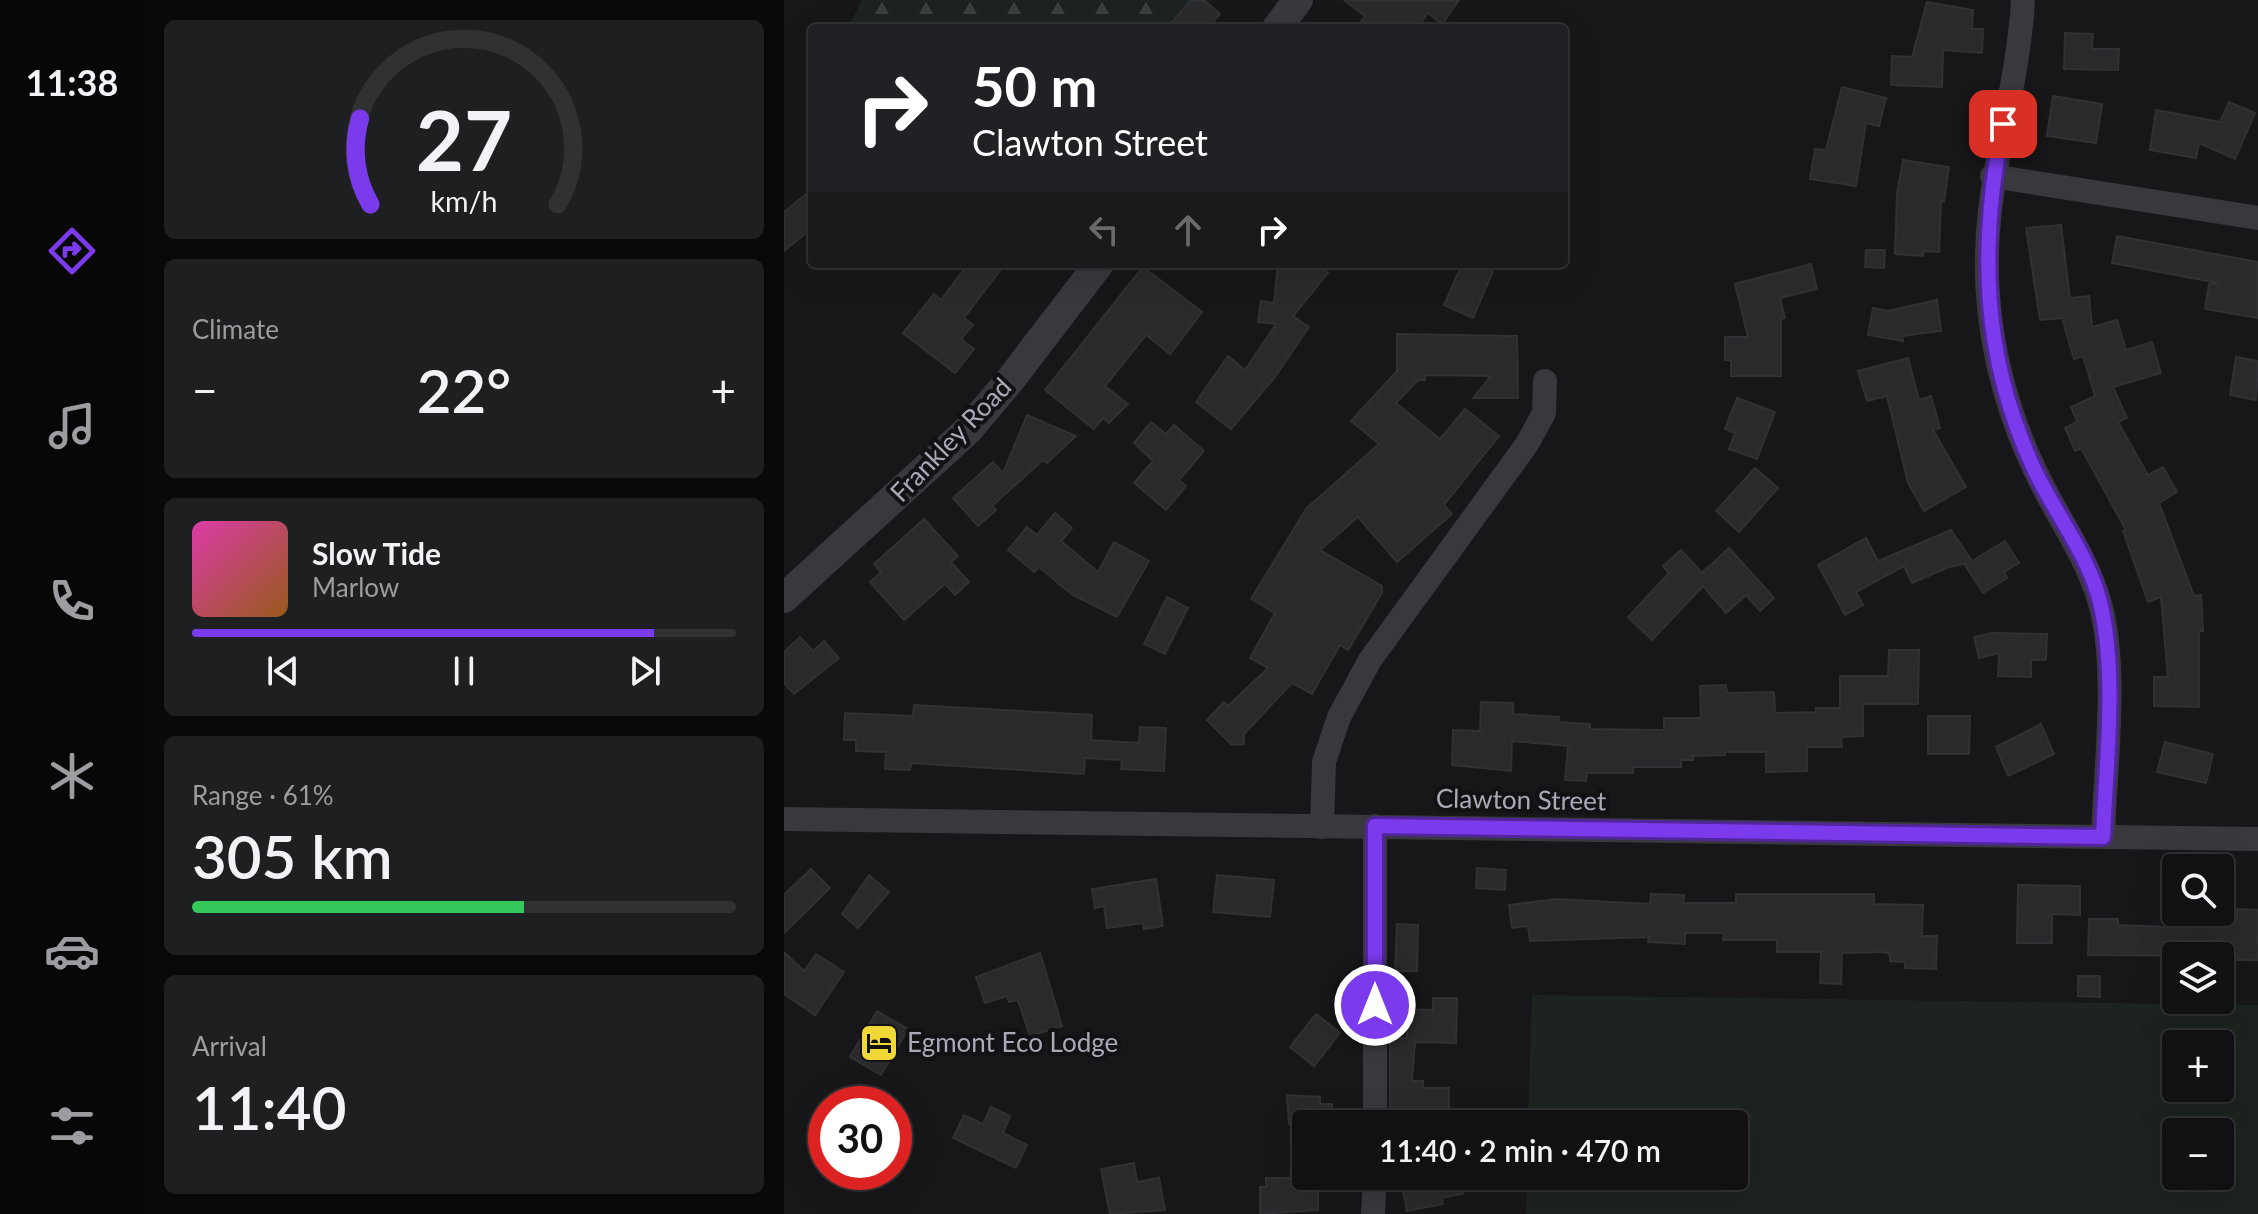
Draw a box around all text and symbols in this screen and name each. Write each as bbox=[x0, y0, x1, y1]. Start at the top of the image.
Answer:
text: 50 m bbox=[972, 52, 1097, 119]
icon: right bbox=[840, 56, 944, 160]
text: 11:38 bbox=[26, 60, 118, 104]
text: 27 bbox=[416, 89, 512, 189]
pin bbox=[1969, 90, 2037, 158]
icon: arrive bbox=[1981, 102, 2025, 146]
text: Clawton Street bbox=[972, 120, 1208, 164]
text: km/h bbox=[431, 185, 497, 219]
icon: left bbox=[1082, 208, 1126, 252]
icon: ahead bbox=[1166, 208, 1210, 252]
icon: right bbox=[1250, 208, 1294, 252]
icon: directions bbox=[44, 223, 100, 279]
text: Climate bbox=[192, 313, 279, 345]
text: 22° bbox=[417, 354, 511, 426]
text: − bbox=[192, 364, 218, 416]
text: + bbox=[710, 364, 736, 416]
street label: Frankley Road bbox=[883, 371, 1017, 508]
icon: music bbox=[44, 398, 100, 454]
text: Slow Tide bbox=[312, 535, 441, 571]
text: Marlow bbox=[312, 571, 399, 603]
icon: phone bbox=[44, 573, 100, 629]
icon: previous bbox=[261, 649, 305, 693]
icon: pause bbox=[442, 649, 486, 693]
icon: next bbox=[623, 649, 667, 693]
icon: climate bbox=[44, 748, 100, 804]
text: Range · 61% bbox=[192, 779, 334, 811]
street label: Clawton Street bbox=[1436, 782, 1607, 816]
text: 305 km bbox=[192, 820, 393, 892]
map controls bbox=[2162, 854, 2234, 1190]
button: search bbox=[2162, 854, 2234, 926]
icon: car bbox=[44, 923, 100, 979]
button: layers bbox=[2162, 942, 2234, 1014]
position arrow bbox=[1333, 963, 1417, 1047]
hotel icon: Egmont Eco Lodge bbox=[858, 1022, 900, 1064]
place label: Egmont Eco Lodge bbox=[907, 1026, 1118, 1058]
text: Arrival bbox=[192, 1030, 267, 1062]
button: + bbox=[2162, 1030, 2234, 1102]
text: 11:40 bbox=[192, 1071, 346, 1143]
speed limit sign: 30 bbox=[808, 1086, 912, 1190]
icon: filters bbox=[44, 1098, 100, 1154]
button: − bbox=[2162, 1118, 2234, 1190]
text: 11:40 · 2 min · 470 m bbox=[1379, 1132, 1661, 1168]

